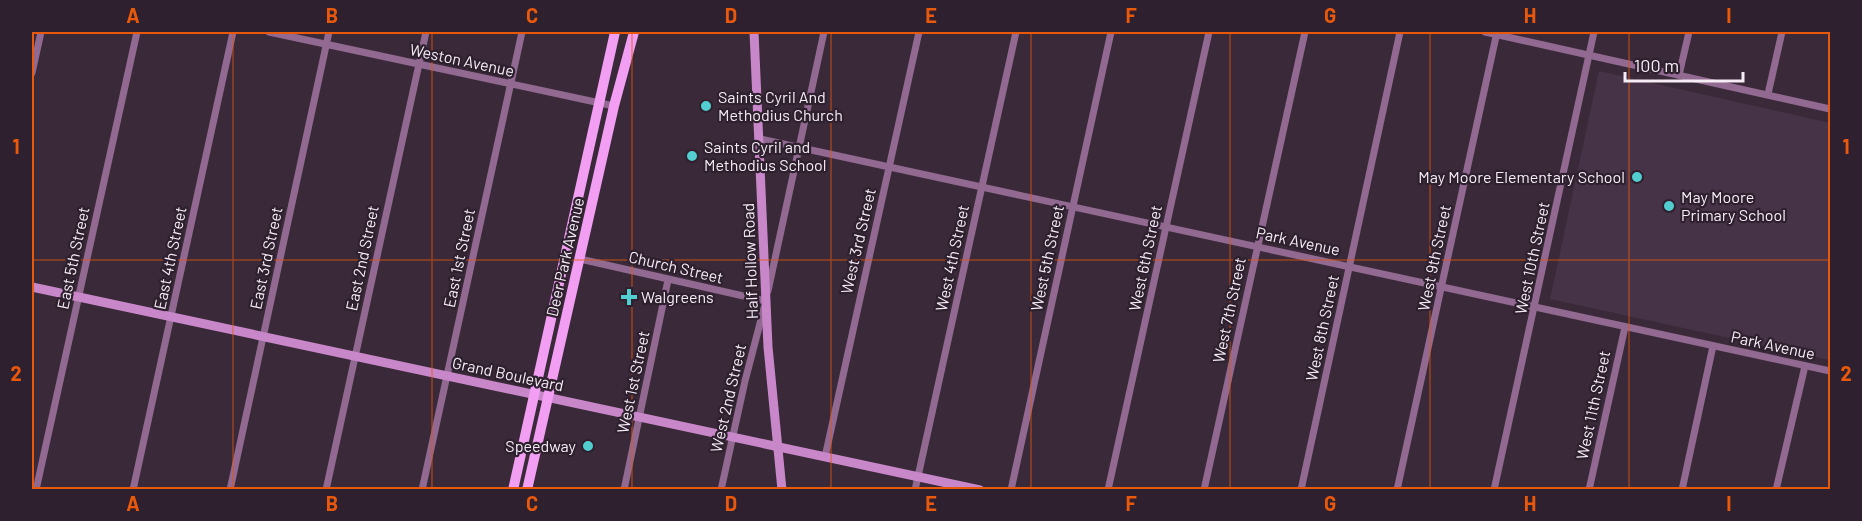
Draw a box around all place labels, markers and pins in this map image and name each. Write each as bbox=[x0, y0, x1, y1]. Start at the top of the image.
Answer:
place label: Saints Cyril And Methodius Church bbox=[718, 87, 843, 124]
marker: Saints Cyril And Methodius Church bbox=[699, 99, 713, 113]
place label: Saints Cyril and Methodius School bbox=[704, 137, 827, 174]
marker: Saints Cyril and Methodius School bbox=[685, 149, 699, 163]
place label: May Moore Elementary School bbox=[1418, 167, 1625, 186]
marker: May Moore Elementary School bbox=[1630, 170, 1644, 184]
place label: May Moore Primary School bbox=[1681, 187, 1786, 224]
marker: May Moore Primary School bbox=[1662, 199, 1676, 213]
place label: Walgreens bbox=[641, 287, 714, 306]
marker: Walgreens bbox=[622, 290, 636, 304]
place label: Speedway bbox=[505, 436, 577, 455]
marker: Speedway bbox=[581, 439, 595, 453]

